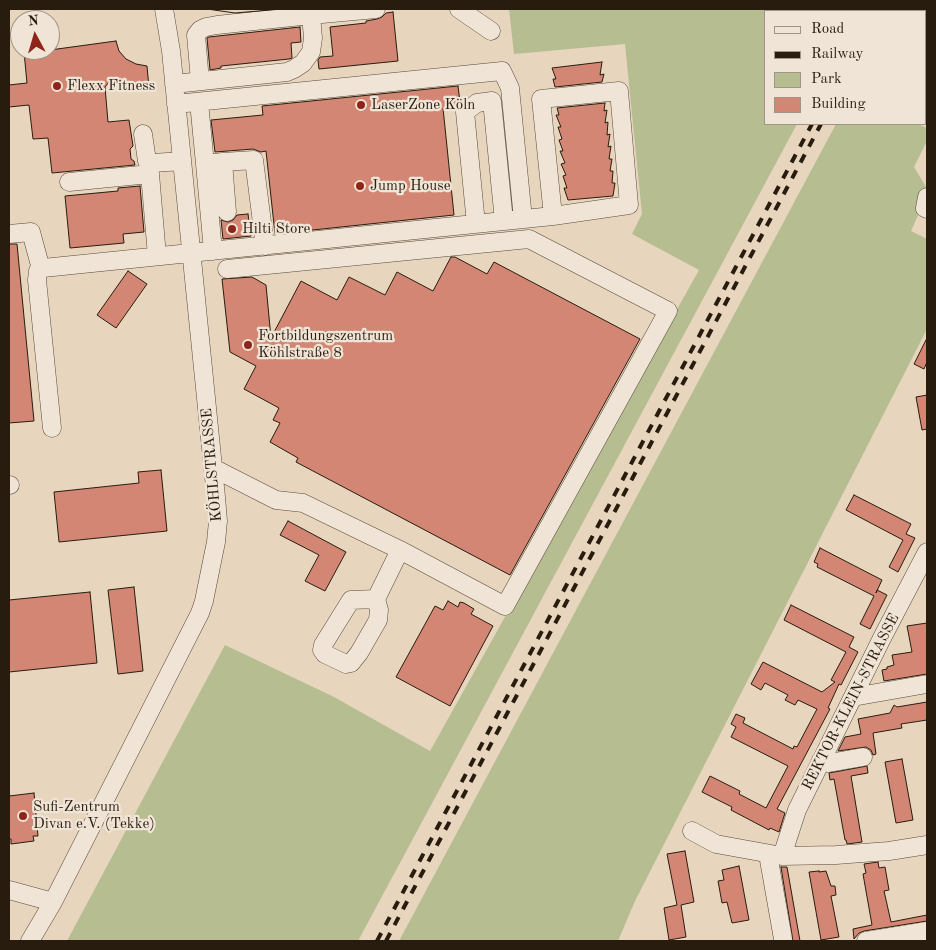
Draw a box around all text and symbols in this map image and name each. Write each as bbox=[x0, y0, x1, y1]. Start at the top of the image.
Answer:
north arrow bbox=[10, 10, 60, 60]
legend bbox=[764, 10, 926, 125]
text: N bbox=[27, 14, 40, 29]
text: Road bbox=[811, 22, 844, 37]
text: Railway bbox=[811, 47, 864, 62]
text: Park bbox=[811, 72, 842, 87]
place label: Flexx Fitness bbox=[67, 77, 155, 95]
marker: Flexx Fitness bbox=[51, 80, 63, 92]
place label: LaserZone Köln bbox=[371, 96, 475, 114]
text: Building bbox=[811, 97, 866, 112]
marker: LaserZone Köln bbox=[355, 99, 367, 111]
place label: Jump House bbox=[370, 177, 451, 195]
marker: Jump House bbox=[354, 180, 366, 192]
place label: Hilti Store bbox=[242, 220, 310, 238]
marker: Hilti Store bbox=[226, 223, 238, 235]
place label: Fortbildungszentrum Köhlstraße 8 bbox=[258, 327, 393, 362]
marker: Fortbildungszentrum Köhlstraße 8 bbox=[242, 339, 254, 351]
street label: KÖHLSTRASSE bbox=[198, 407, 226, 523]
street label: REKTOR-KLEIN-STRASSE bbox=[799, 611, 903, 793]
place label: Sufi-Zentrum Divan e.V. (Tekke) bbox=[33, 798, 155, 833]
marker: Sufi-Zentrum Divan e.V. (Tekke) bbox=[17, 810, 29, 822]

